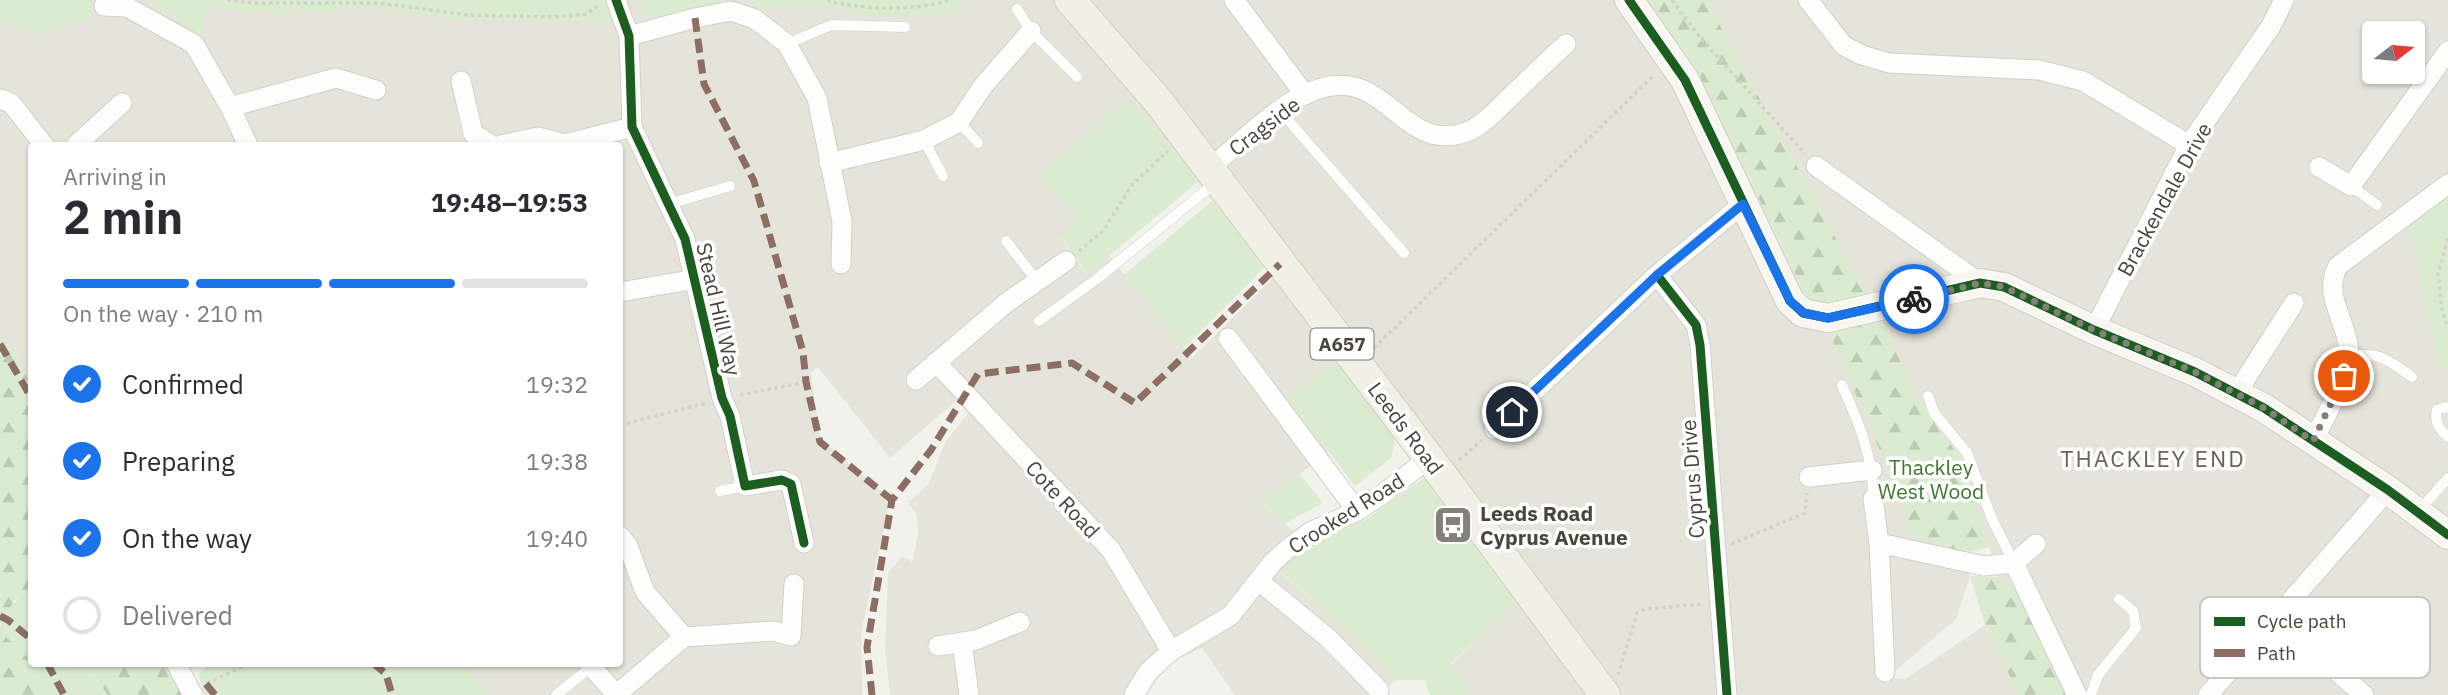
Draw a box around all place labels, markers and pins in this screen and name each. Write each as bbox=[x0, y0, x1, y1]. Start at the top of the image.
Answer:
pin bbox=[2314, 346, 2374, 406]
pin bbox=[1482, 382, 1542, 442]
place label: Leeds Road Cyprus Avenue bbox=[1480, 499, 1628, 551]
bus stop icon: Leeds Road Cyprus Avenue bbox=[1432, 504, 1474, 546]

